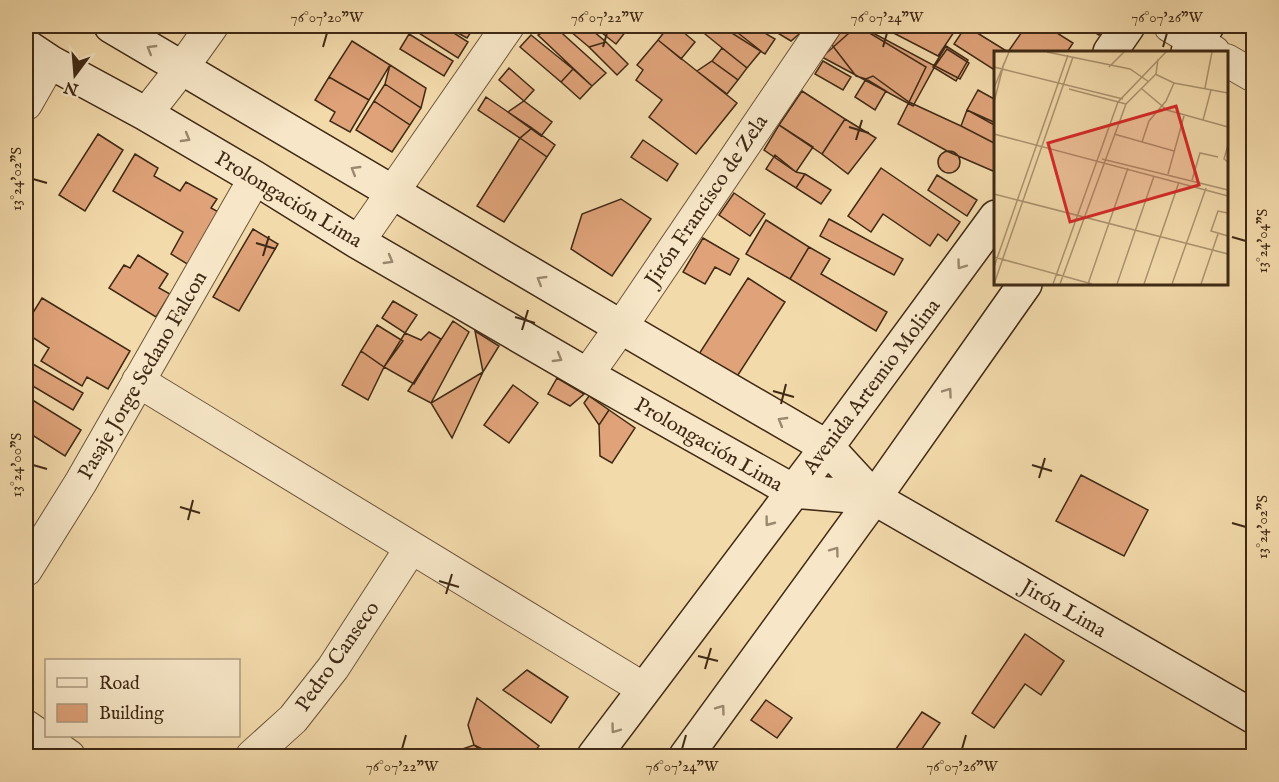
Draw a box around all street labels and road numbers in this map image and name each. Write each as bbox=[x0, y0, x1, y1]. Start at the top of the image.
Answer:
street label: Jirón Francisco de Zela bbox=[639, 109, 775, 294]
street label: Prolongación Lima bbox=[210, 146, 368, 255]
street label: Pasaje Jorge Sedano Falcon bbox=[73, 267, 214, 485]
street label: Avenida Artemio Molina bbox=[797, 293, 948, 481]
street label: Prolongación Lima bbox=[629, 392, 788, 499]
street label: Jirón Lima bbox=[1014, 573, 1112, 645]
street label: Pedro Canseco bbox=[290, 596, 386, 717]

